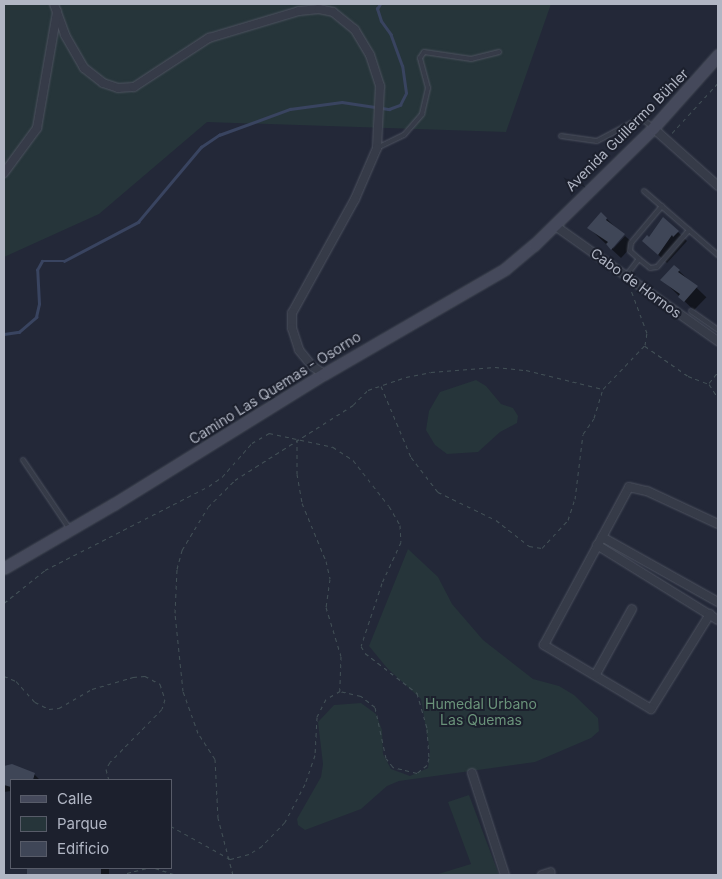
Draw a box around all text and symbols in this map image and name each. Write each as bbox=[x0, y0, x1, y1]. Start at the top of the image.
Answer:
street label: Avenida Guillermo Bühler bbox=[562, 65, 692, 195]
street label: Cabo de Hornos bbox=[587, 244, 685, 322]
street label: Camino Las Quemas - Osorno bbox=[186, 328, 364, 448]
park label: Humedal Urbano Las Quemas bbox=[425, 696, 537, 729]
legend bbox=[10, 779, 172, 869]
text: Calle bbox=[57, 789, 92, 808]
text: Parque bbox=[57, 814, 107, 833]
text: Edificio bbox=[57, 839, 109, 858]

